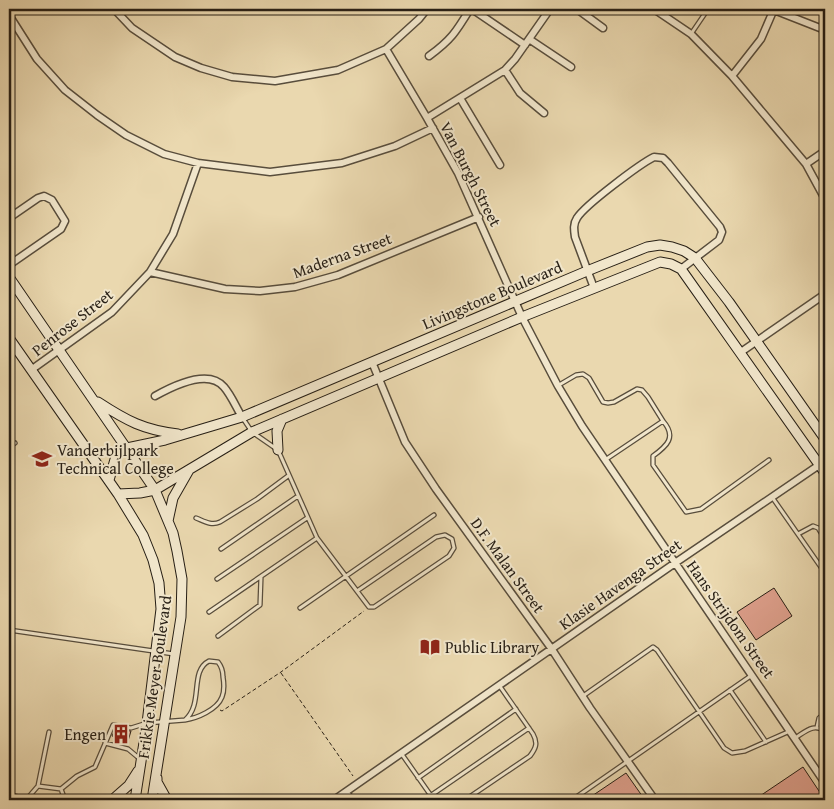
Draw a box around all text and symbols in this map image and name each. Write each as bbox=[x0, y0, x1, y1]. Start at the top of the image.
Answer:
street label: Van Burgh Street bbox=[434, 117, 508, 231]
street label: Maderna Street bbox=[289, 226, 395, 284]
street label: Livingstone Boulevard bbox=[418, 254, 566, 335]
street label: Penrose Street bbox=[26, 282, 118, 361]
place label: Vanderbijlpark Technical College bbox=[57, 438, 174, 480]
school or university icon: Vanderbijlpark Technical College bbox=[31, 448, 53, 470]
street label: D.F. Malan Street bbox=[465, 512, 551, 618]
street label: Klasie Havenga Street bbox=[554, 532, 687, 635]
street label: Hans Strijdom Street bbox=[681, 555, 781, 683]
street label: Frikkie Meyer Boulevard bbox=[131, 593, 177, 760]
place label: Public Library bbox=[445, 635, 539, 659]
library icon: Public Library bbox=[419, 636, 441, 658]
place label: Engen bbox=[64, 722, 106, 746]
building icon: Engen bbox=[110, 723, 132, 745]

